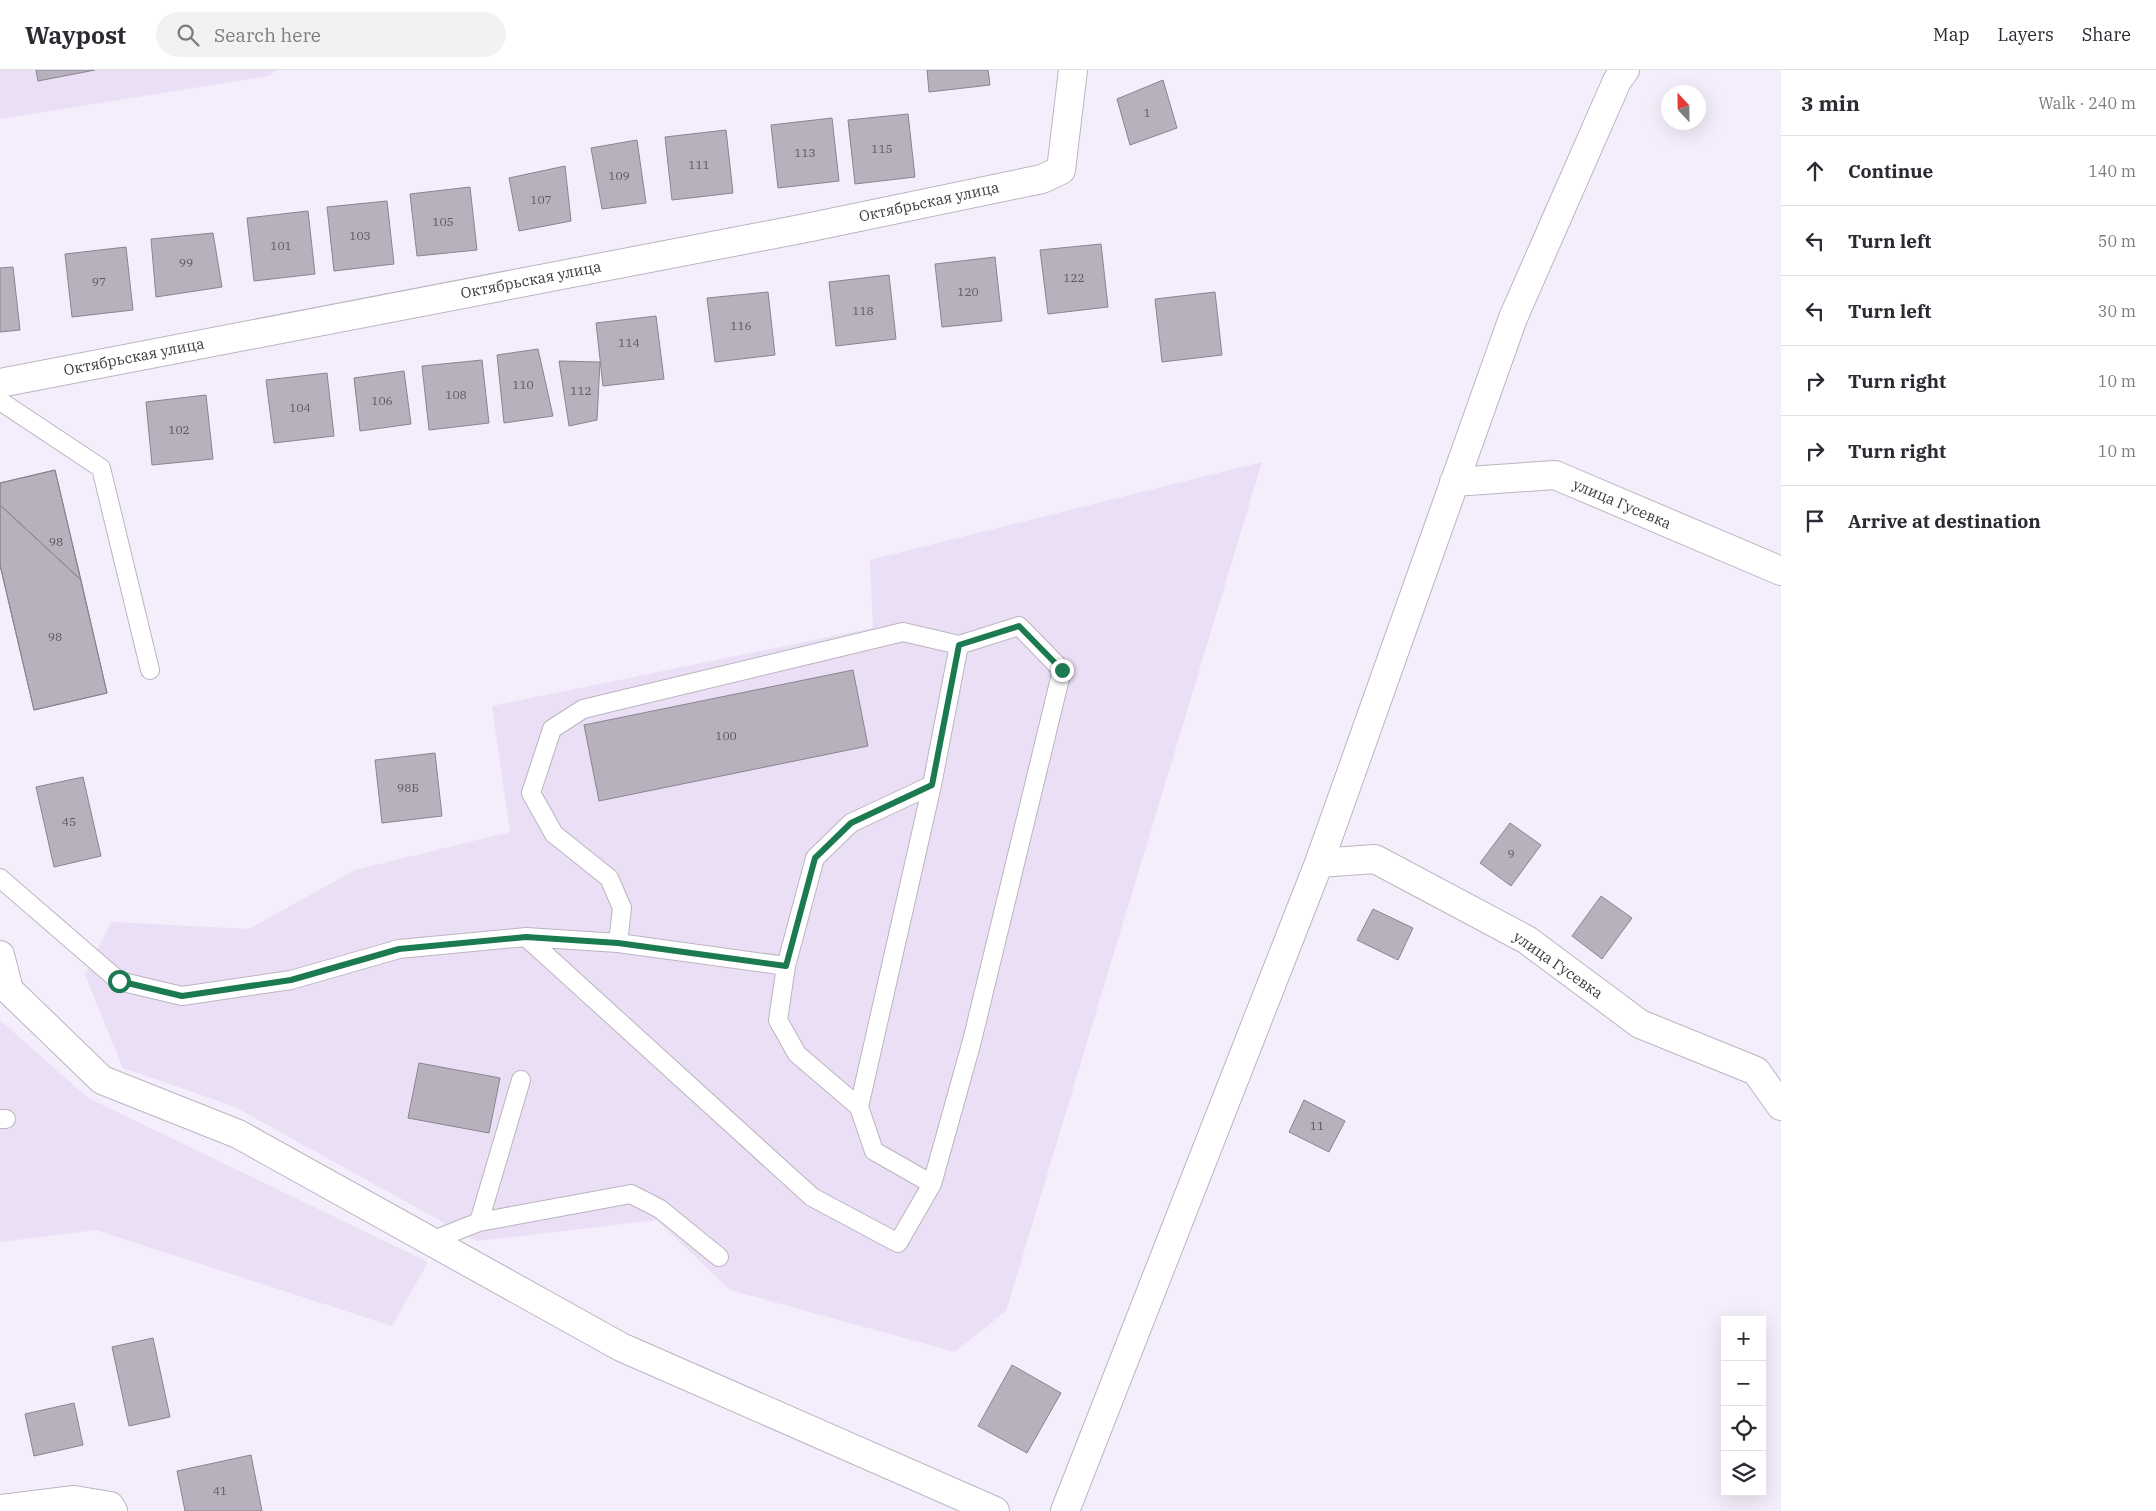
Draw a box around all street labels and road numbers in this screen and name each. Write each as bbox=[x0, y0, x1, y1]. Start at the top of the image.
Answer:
street label: Октябрьская улица bbox=[857, 177, 1001, 226]
street label: Октябрьская улица bbox=[459, 257, 603, 302]
street label: Октябрьская улица bbox=[62, 334, 206, 379]
street label: улица Гусевка bbox=[1570, 474, 1674, 533]
street label: улица Гусевка bbox=[1510, 927, 1607, 1003]

